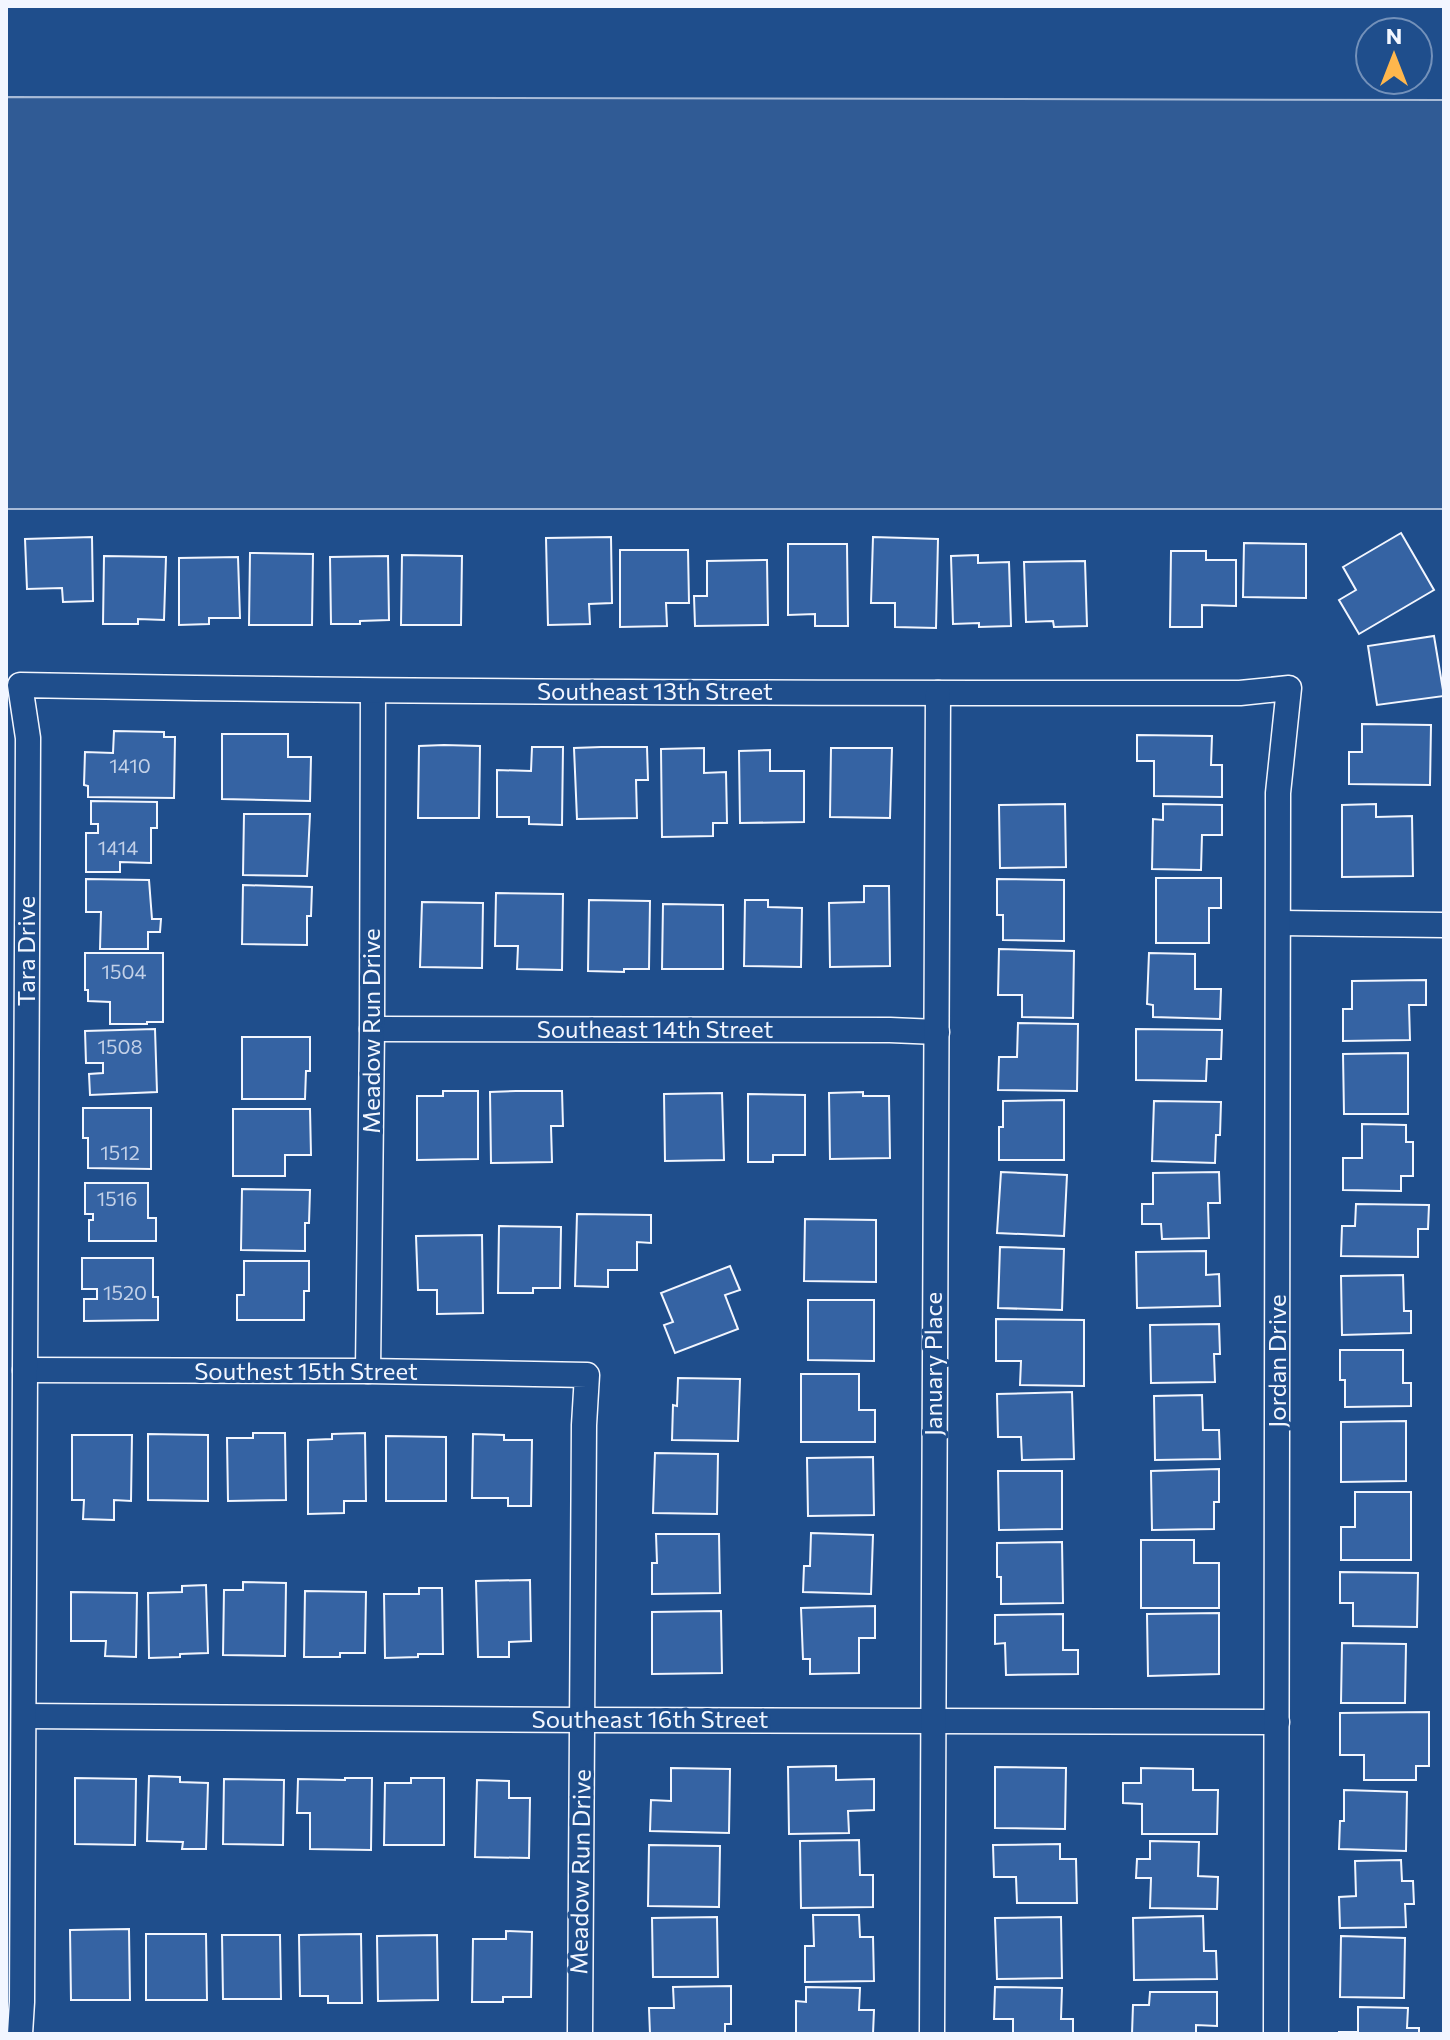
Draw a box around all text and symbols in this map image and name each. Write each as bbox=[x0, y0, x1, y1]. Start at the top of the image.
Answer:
north arrow bbox=[1354, 16, 1434, 96]
text: N bbox=[1386, 22, 1402, 49]
street label: Southeast 13th Street bbox=[537, 676, 773, 705]
house number: 1410 bbox=[109, 753, 151, 777]
house number: 1414 bbox=[98, 835, 138, 859]
street label: Tara Drive bbox=[11, 896, 40, 1006]
street label: Meadow Run Drive bbox=[356, 928, 385, 1134]
house number: 1504 bbox=[101, 959, 147, 983]
street label: Southeast 14th Street bbox=[537, 1014, 773, 1043]
house number: 1508 bbox=[97, 1034, 143, 1058]
house number: 1512 bbox=[100, 1140, 140, 1164]
house number: 1516 bbox=[97, 1186, 137, 1210]
house number: 1520 bbox=[103, 1280, 147, 1304]
street label: January Place bbox=[918, 1292, 947, 1436]
street label: Jordan Drive bbox=[1262, 1294, 1291, 1428]
street label: Southest 15th Street bbox=[194, 1356, 418, 1385]
street label: Southeast 16th Street bbox=[532, 1704, 769, 1733]
street label: Meadow Run Drive bbox=[563, 1769, 596, 1975]

